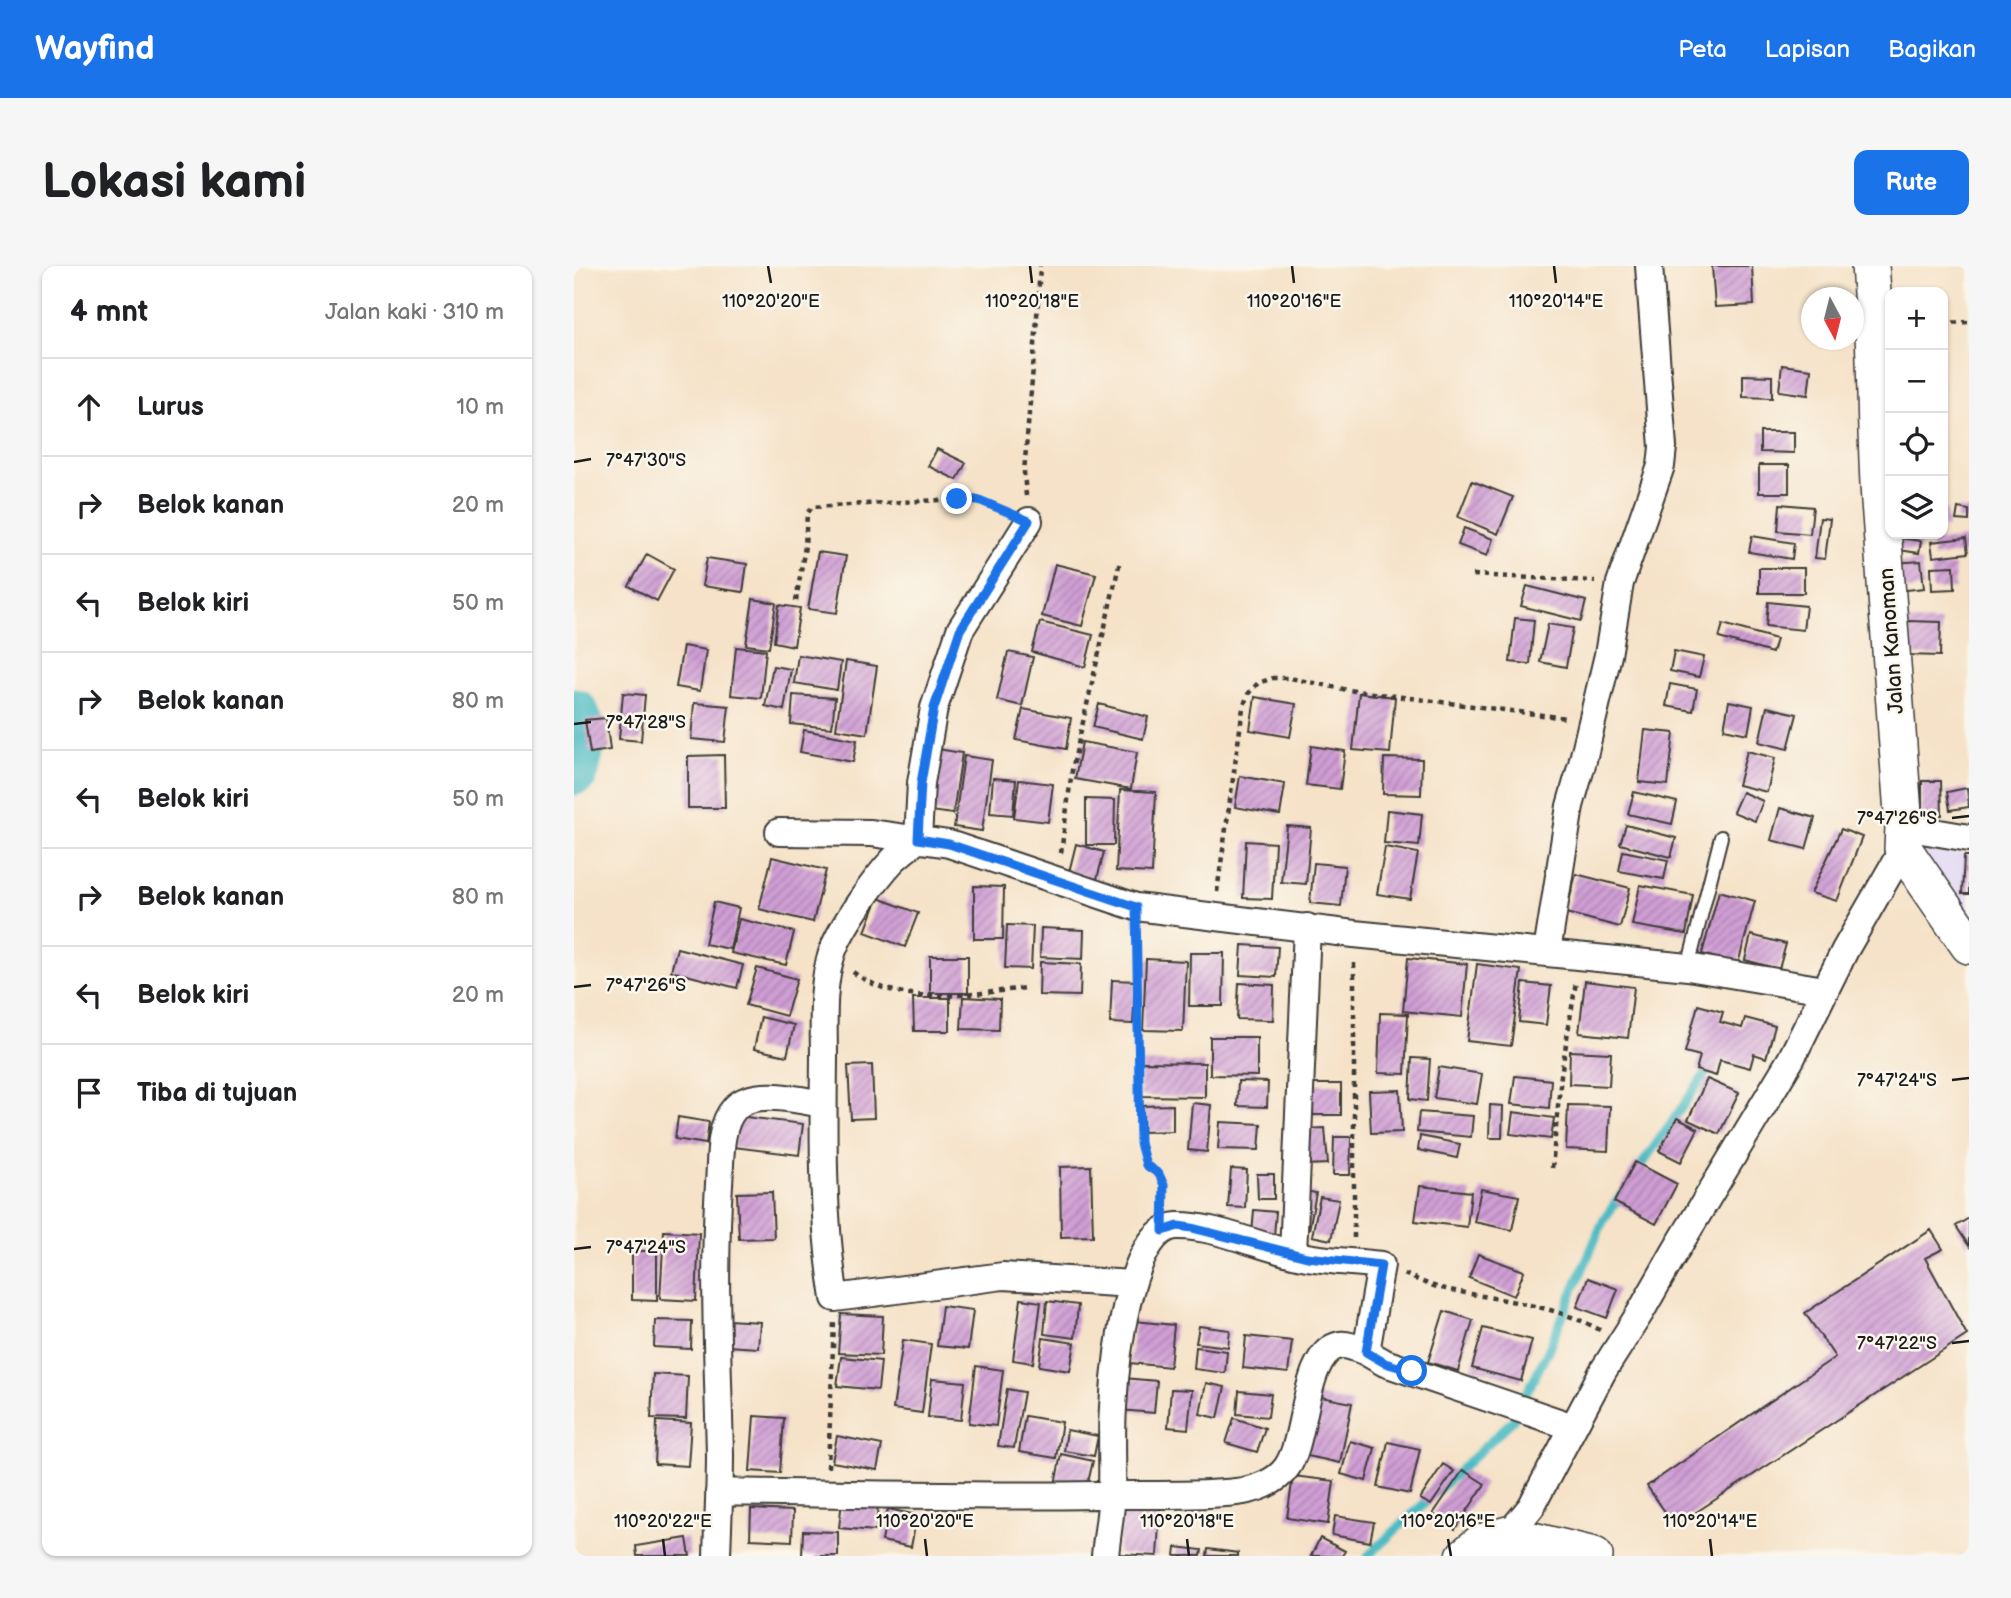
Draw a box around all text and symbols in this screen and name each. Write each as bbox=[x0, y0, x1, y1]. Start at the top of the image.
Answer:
text: Wayfind bbox=[35, 29, 154, 69]
text: Peta bbox=[1678, 35, 1727, 64]
text: Lapisan bbox=[1765, 35, 1850, 64]
text: Bagikan bbox=[1888, 35, 1976, 64]
button: Rute bbox=[1854, 150, 1969, 215]
text: Lokasi kami bbox=[42, 153, 306, 212]
north arrow bbox=[1801, 287, 1864, 350]
map controls bbox=[1885, 287, 1948, 539]
button: + bbox=[1885, 287, 1948, 350]
text: 110°20'20"E bbox=[722, 291, 820, 312]
text: 110°20'18"E bbox=[985, 291, 1079, 312]
text: 110°20'16"E bbox=[1247, 291, 1341, 312]
text: 110°20'14"E bbox=[1509, 291, 1603, 312]
text: 4 mnt bbox=[70, 294, 148, 330]
text: Jalan kaki · 310 m bbox=[325, 298, 504, 326]
button: − bbox=[1885, 350, 1948, 413]
icon: ahead bbox=[70, 388, 108, 426]
text: Lurus bbox=[137, 392, 204, 423]
text: 10 m bbox=[456, 393, 504, 421]
button: locate bbox=[1885, 413, 1948, 476]
text: 7°47'30"S bbox=[606, 450, 686, 471]
button: layers bbox=[1885, 476, 1948, 539]
route end bbox=[941, 483, 972, 514]
icon: right bbox=[70, 486, 108, 524]
text: Belok kanan bbox=[137, 490, 284, 521]
text: 20 m bbox=[452, 491, 504, 519]
street label: Jalan Kanoman bbox=[1874, 567, 1909, 715]
icon: left bbox=[70, 584, 108, 622]
text: Belok kiri bbox=[137, 588, 249, 619]
text: 50 m bbox=[452, 589, 504, 617]
icon: right bbox=[70, 682, 108, 720]
text: Belok kanan bbox=[137, 686, 284, 717]
text: 80 m bbox=[452, 687, 504, 715]
text: 7°47'28"S bbox=[606, 712, 686, 733]
icon: left bbox=[70, 780, 108, 818]
text: Belok kiri bbox=[137, 784, 249, 815]
text: 50 m bbox=[452, 785, 504, 813]
text: 7°47'26"S bbox=[1857, 808, 1937, 829]
icon: right bbox=[70, 878, 108, 916]
text: Belok kanan bbox=[137, 882, 284, 913]
text: 80 m bbox=[452, 883, 504, 911]
text: 7°47'26"S bbox=[606, 975, 686, 996]
icon: left bbox=[70, 976, 108, 1014]
text: Belok kiri bbox=[137, 980, 249, 1011]
text: 20 m bbox=[452, 981, 504, 1009]
text: 7°47'24"S bbox=[1857, 1070, 1937, 1091]
icon: arrive bbox=[70, 1074, 108, 1112]
text: Tiba di tujuan bbox=[137, 1078, 297, 1109]
text: 7°47'24"S bbox=[606, 1237, 686, 1258]
text: 7°47'22"S bbox=[1857, 1333, 1937, 1354]
route start bbox=[1396, 1355, 1427, 1386]
text: 110°20'22"E bbox=[614, 1511, 712, 1532]
text: 110°20'20"E bbox=[876, 1511, 974, 1532]
text: 110°20'18"E bbox=[1140, 1511, 1234, 1532]
text: 110°20'16"E bbox=[1401, 1511, 1495, 1532]
text: 110°20'14"E bbox=[1663, 1511, 1757, 1532]

